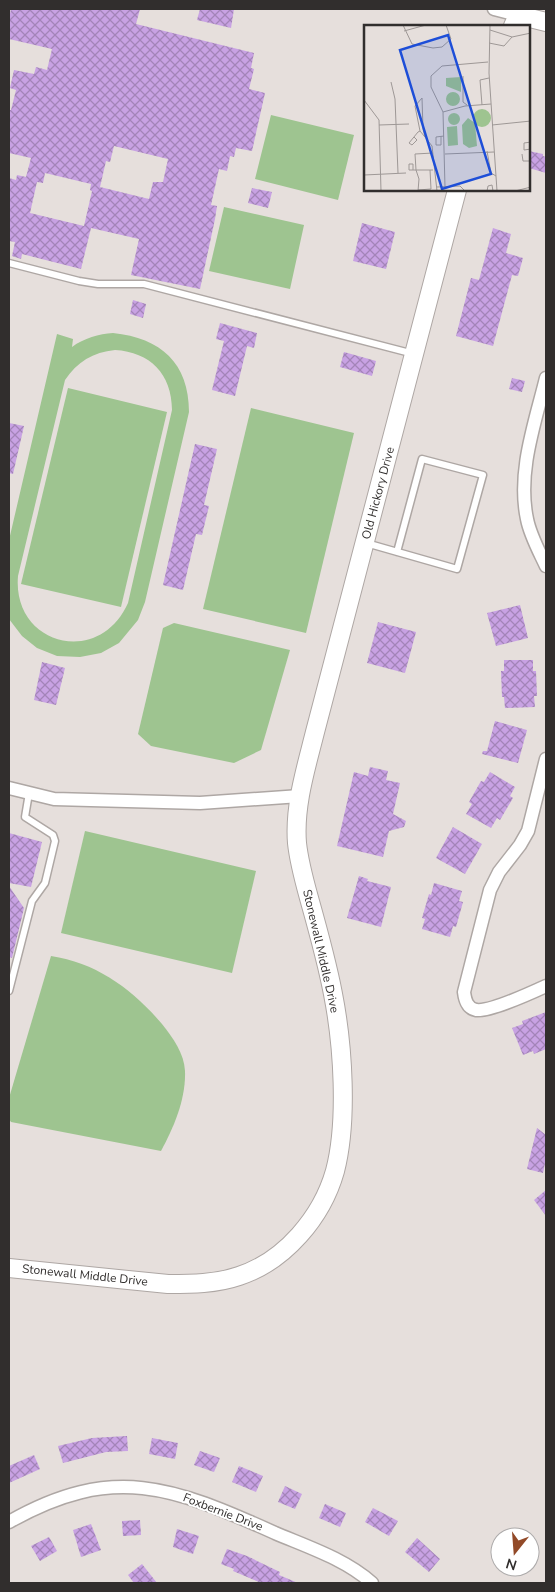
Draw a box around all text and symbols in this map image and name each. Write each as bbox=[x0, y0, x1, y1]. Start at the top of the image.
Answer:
inset map bbox=[364, 25, 530, 191]
street label: Old Hickory Drive bbox=[358, 445, 398, 541]
street label: Stonewall Middle Drive bbox=[299, 888, 343, 1014]
street label: Stonewall Middle Drive bbox=[21, 1260, 149, 1290]
street label: Foxbernie Drive bbox=[181, 1489, 265, 1535]
north arrow bbox=[490, 1527, 540, 1577]
text: N bbox=[504, 1553, 519, 1575]

